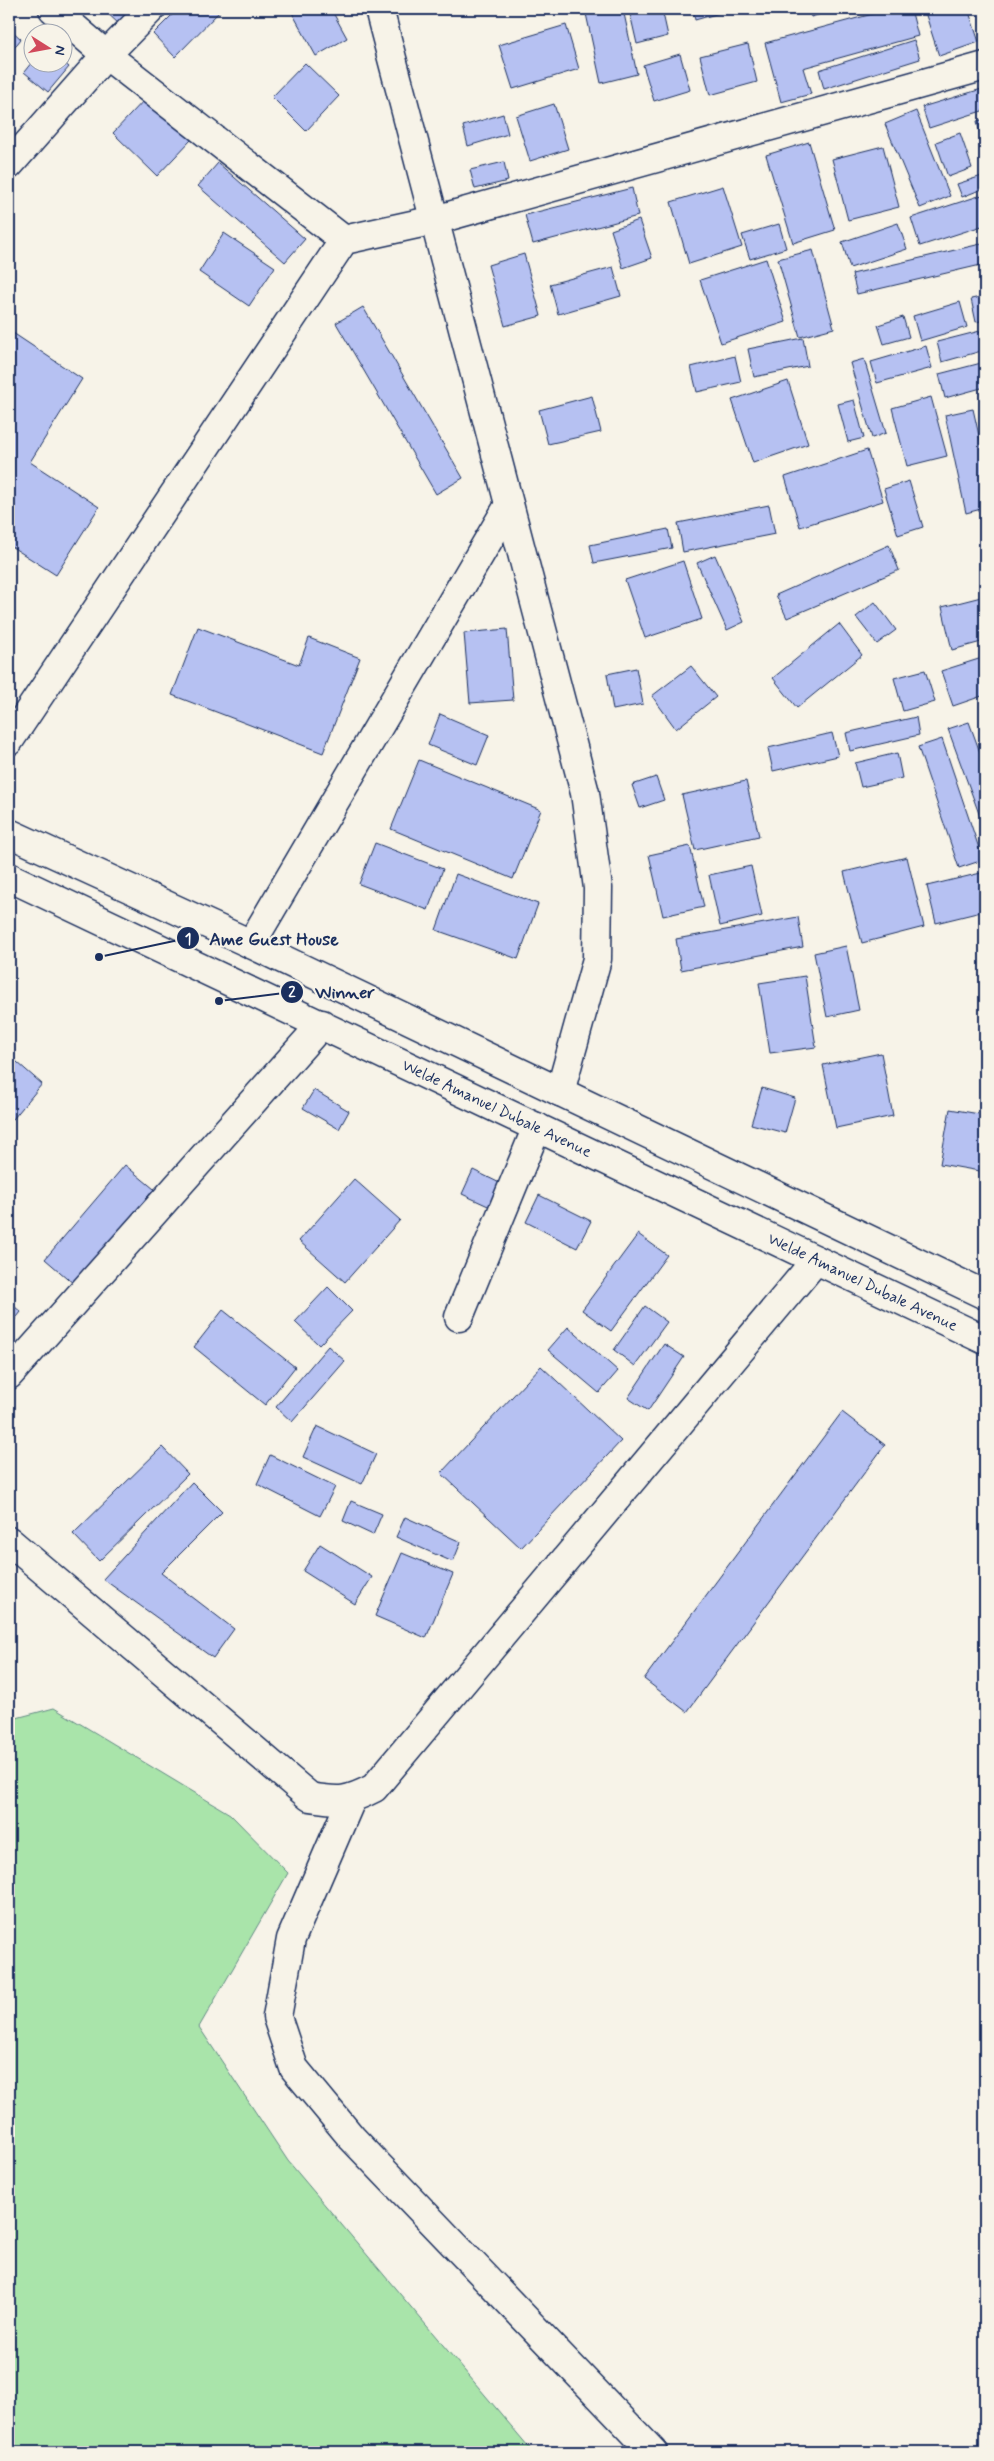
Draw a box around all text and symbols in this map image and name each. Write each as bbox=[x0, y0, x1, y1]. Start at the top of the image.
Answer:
north arrow bbox=[22, 22, 72, 72]
text: N bbox=[50, 44, 70, 57]
callout: Ame Guest House bbox=[175, 922, 347, 955]
text: Ame Guest House bbox=[209, 928, 339, 952]
text: 1 bbox=[185, 930, 191, 950]
callout: Winner bbox=[280, 975, 385, 1008]
text: Winner bbox=[314, 981, 375, 1005]
text: 2 bbox=[288, 983, 296, 1003]
street label: Welde Amanuel Dubale Avenue bbox=[399, 1054, 595, 1163]
street label: Welde Amanuel Dubale Avenue bbox=[764, 1228, 961, 1336]

